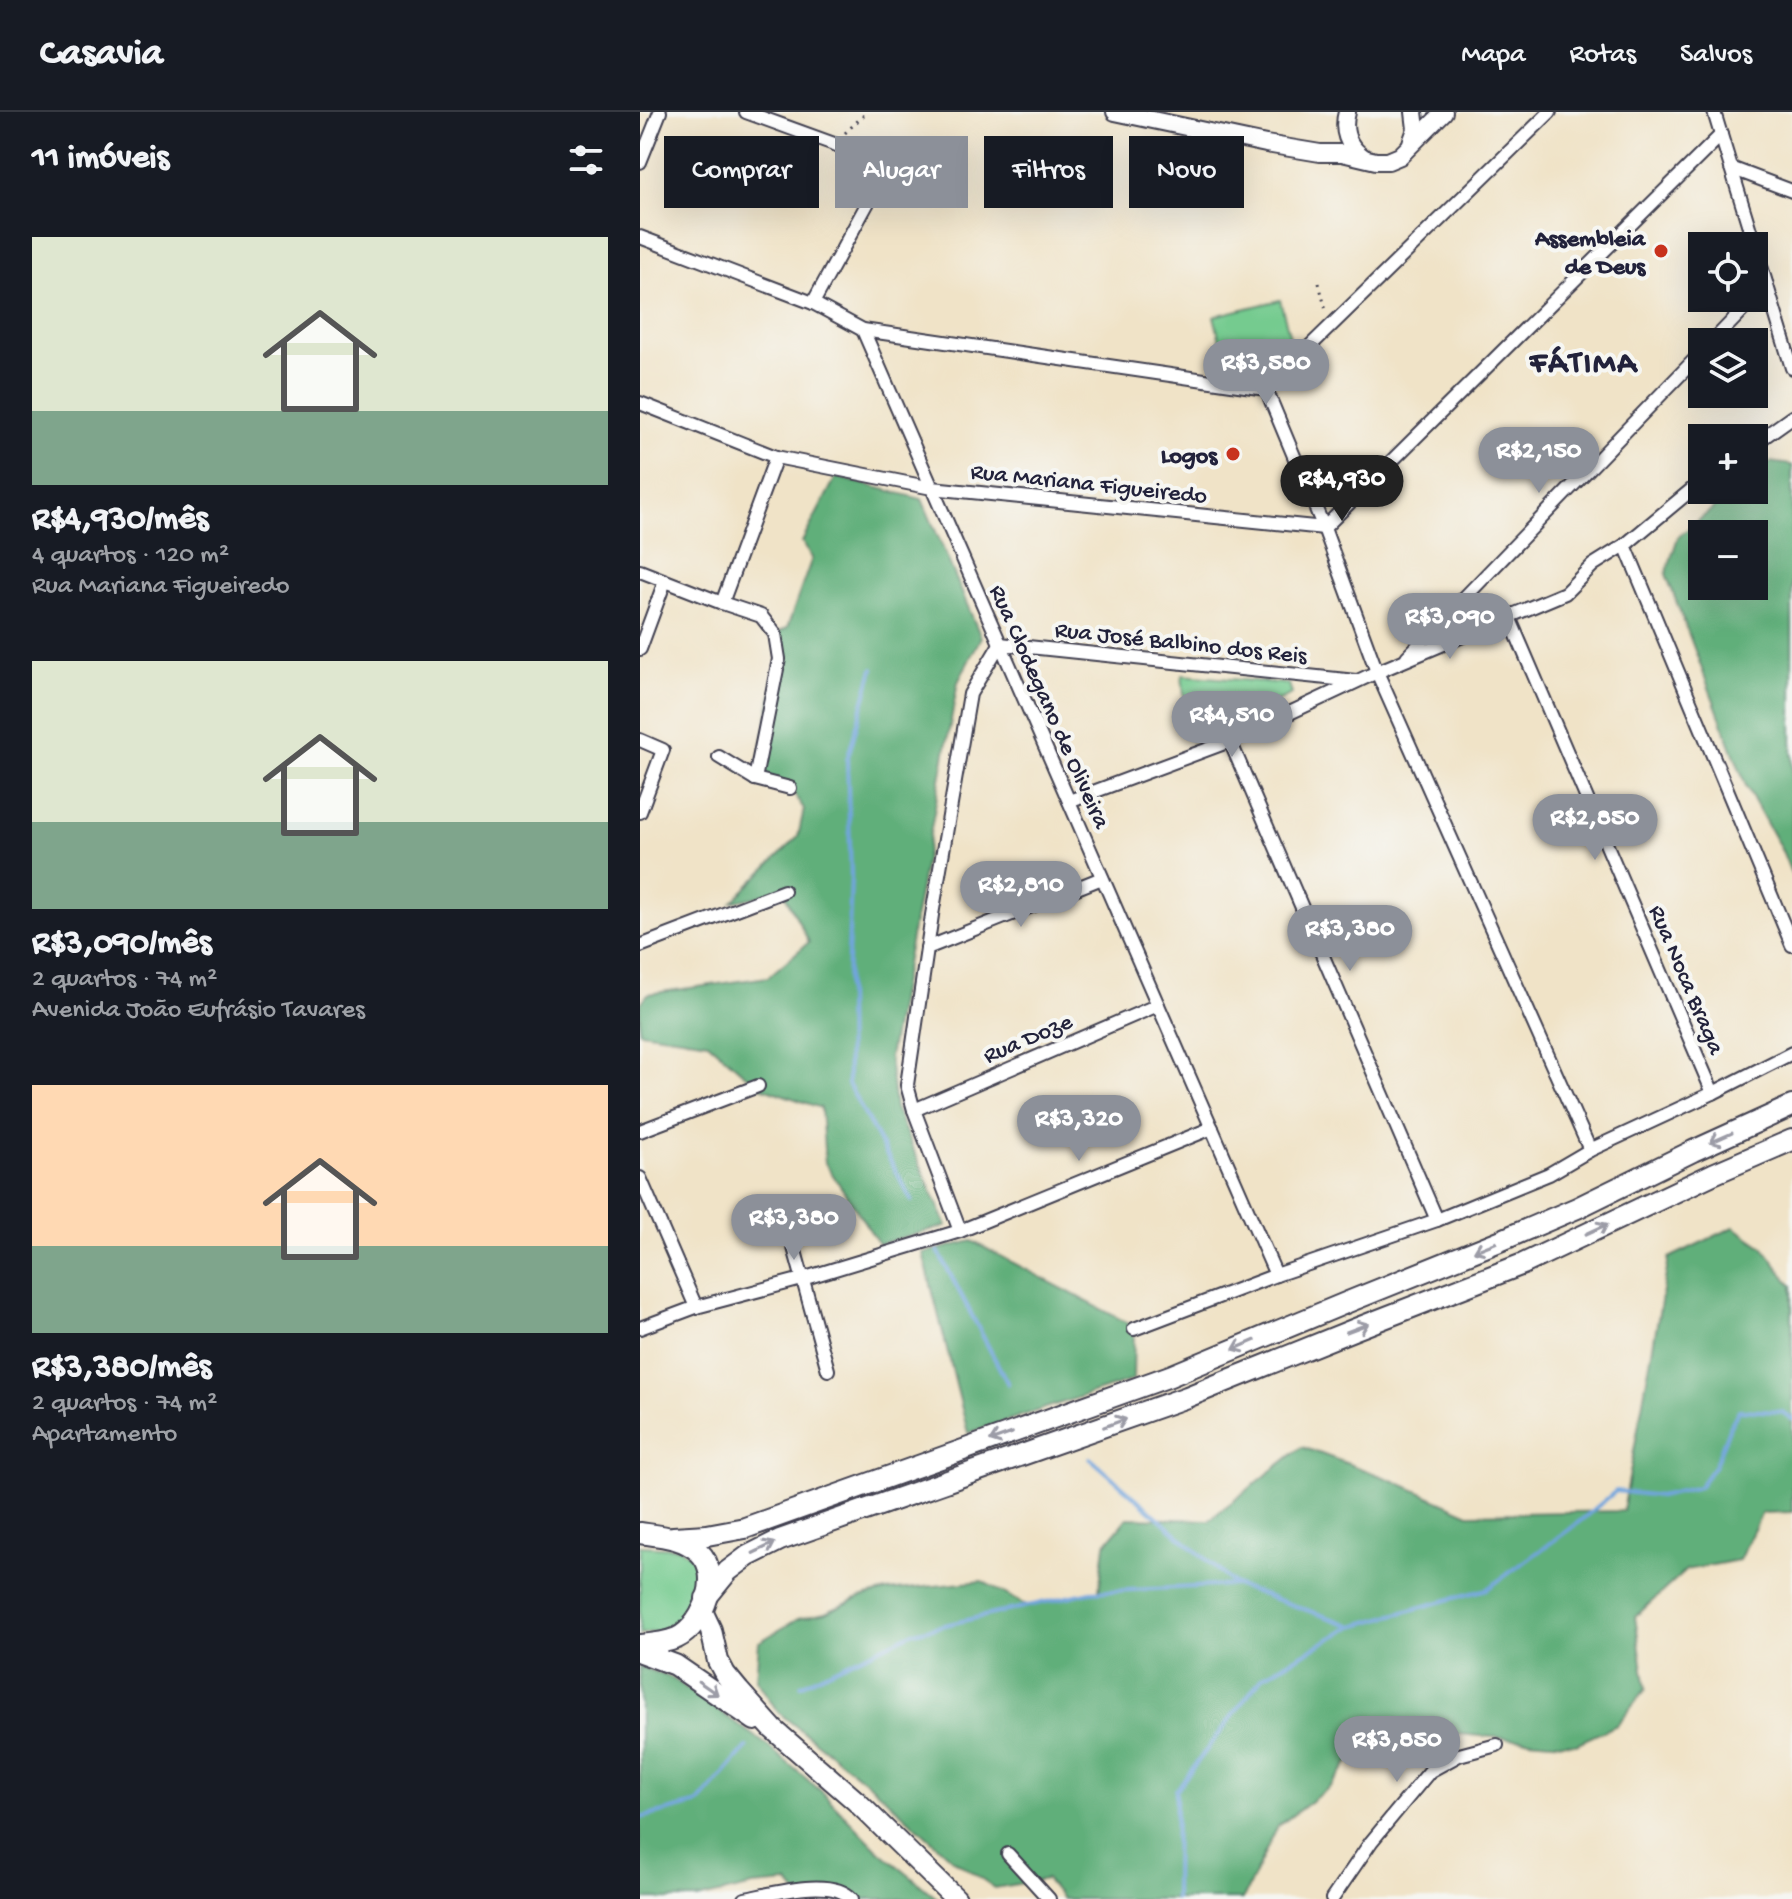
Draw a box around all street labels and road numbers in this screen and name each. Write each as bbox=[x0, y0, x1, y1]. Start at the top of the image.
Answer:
street label: Rua Mariana Figueiredo bbox=[969, 459, 1208, 512]
street label: Rua Clodegano de Oliveira bbox=[981, 581, 1115, 834]
street label: Rua José Balbino dos Reis bbox=[1053, 617, 1309, 672]
street label: Rua Noca Braga bbox=[1640, 901, 1729, 1060]
street label: Rua Doze bbox=[979, 1008, 1078, 1072]

